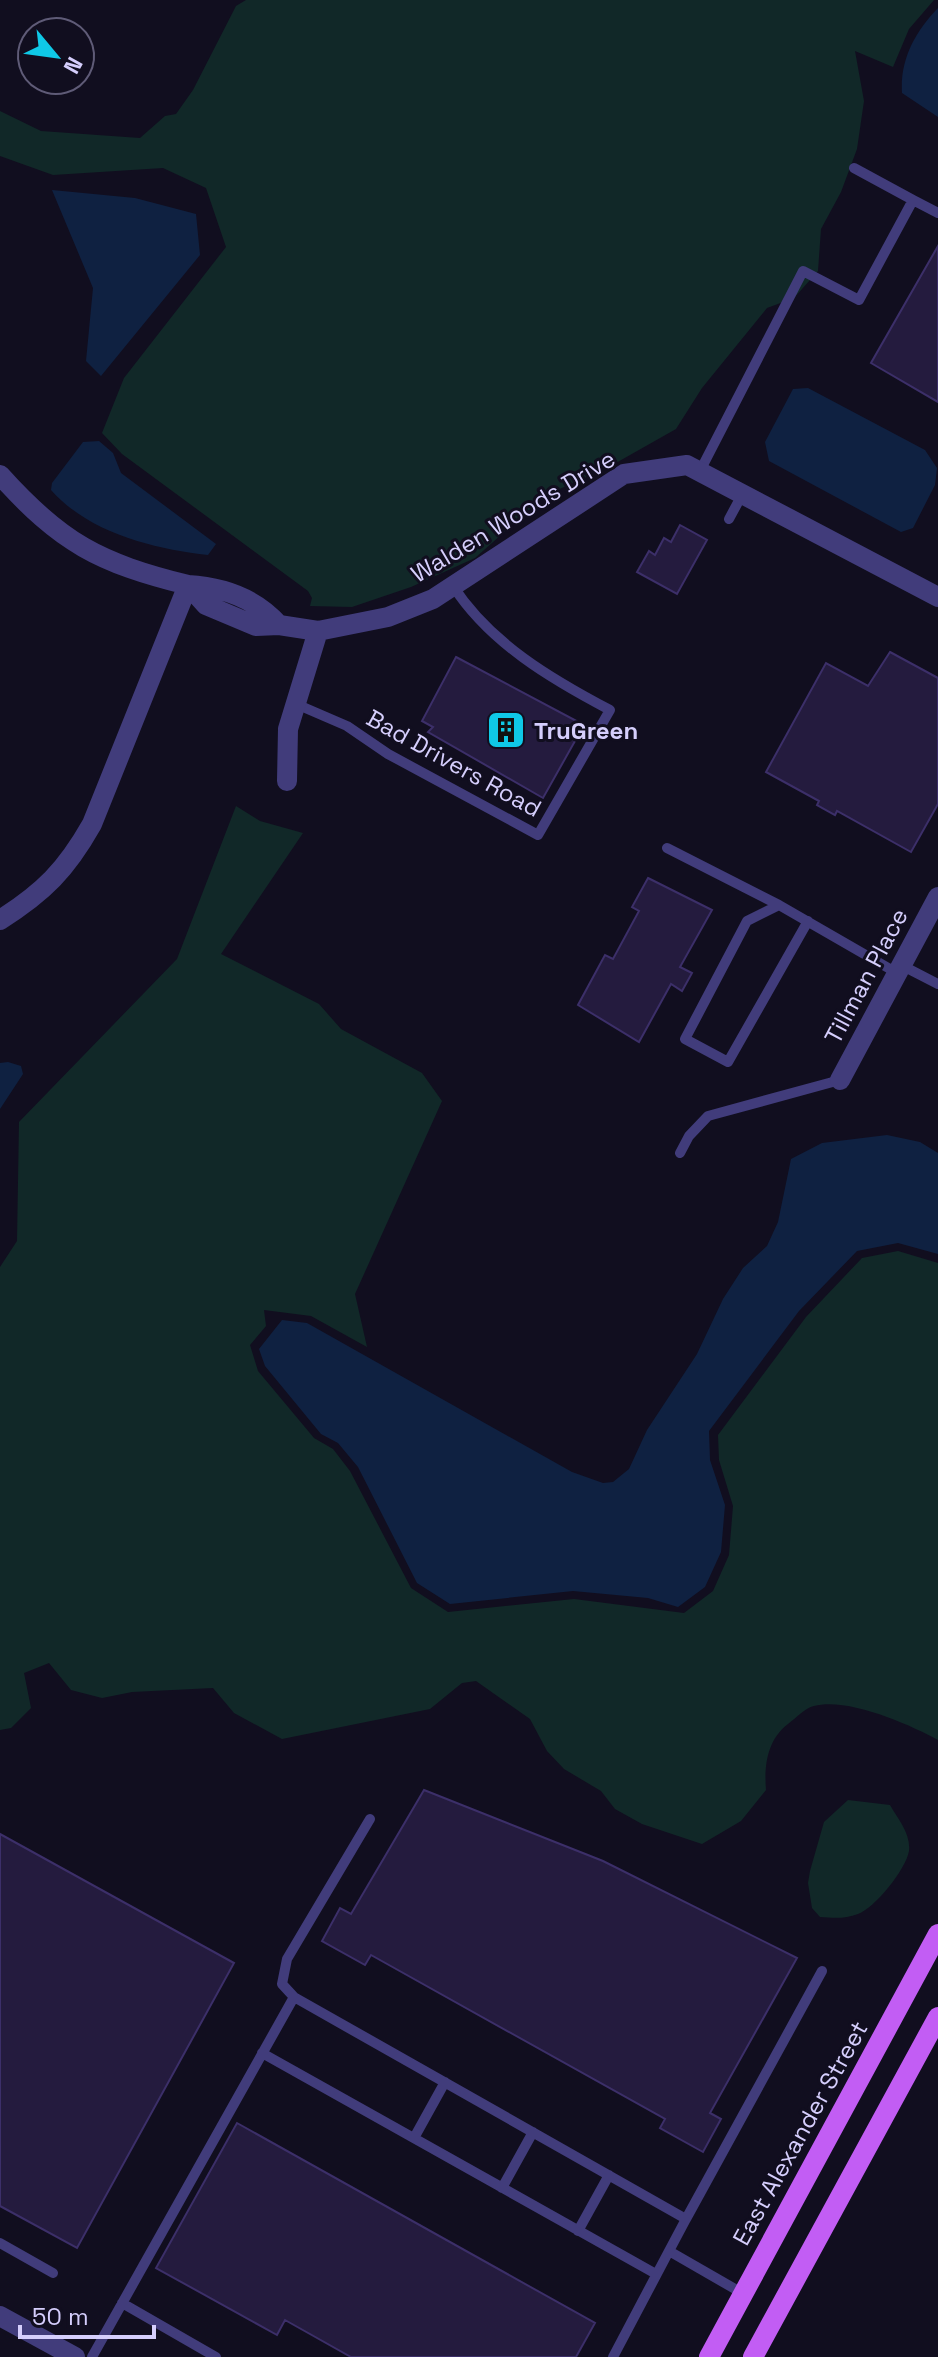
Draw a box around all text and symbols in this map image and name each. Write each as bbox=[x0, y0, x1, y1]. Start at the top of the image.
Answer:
north arrow bbox=[16, 16, 96, 96]
text: N bbox=[58, 52, 89, 79]
street label: Walden Woods Drive bbox=[405, 443, 621, 589]
street label: Bad Drivers Road bbox=[361, 702, 547, 824]
building icon: TruGreen bbox=[485, 709, 527, 751]
place label: TruGreen bbox=[534, 715, 638, 746]
street label: Tillman Place bbox=[817, 903, 915, 1049]
street label: East Alexander Street bbox=[725, 2015, 875, 2251]
scale bar bbox=[20, 2289, 154, 2339]
text: 50 m bbox=[32, 2301, 89, 2332]

